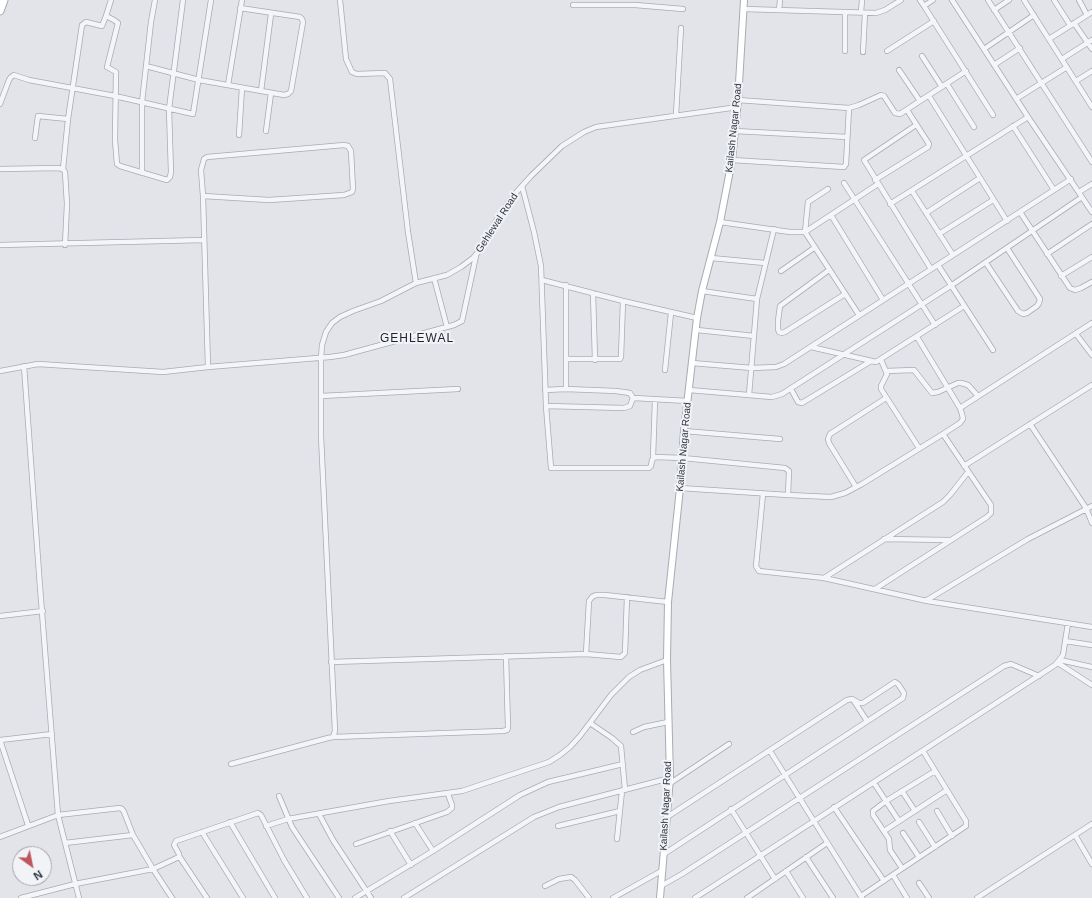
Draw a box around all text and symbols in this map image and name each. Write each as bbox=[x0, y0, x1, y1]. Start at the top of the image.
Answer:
street label: Kailash Nagar Road bbox=[723, 83, 745, 173]
street label: Gehlewal Road bbox=[473, 191, 521, 255]
district label: GEHLEWAL bbox=[380, 332, 454, 346]
street label: Kailash Nagar Road bbox=[674, 402, 694, 492]
street label: Kailash Nagar Road bbox=[658, 761, 674, 851]
north arrow bbox=[12, 846, 52, 886]
text: N bbox=[31, 868, 45, 882]

